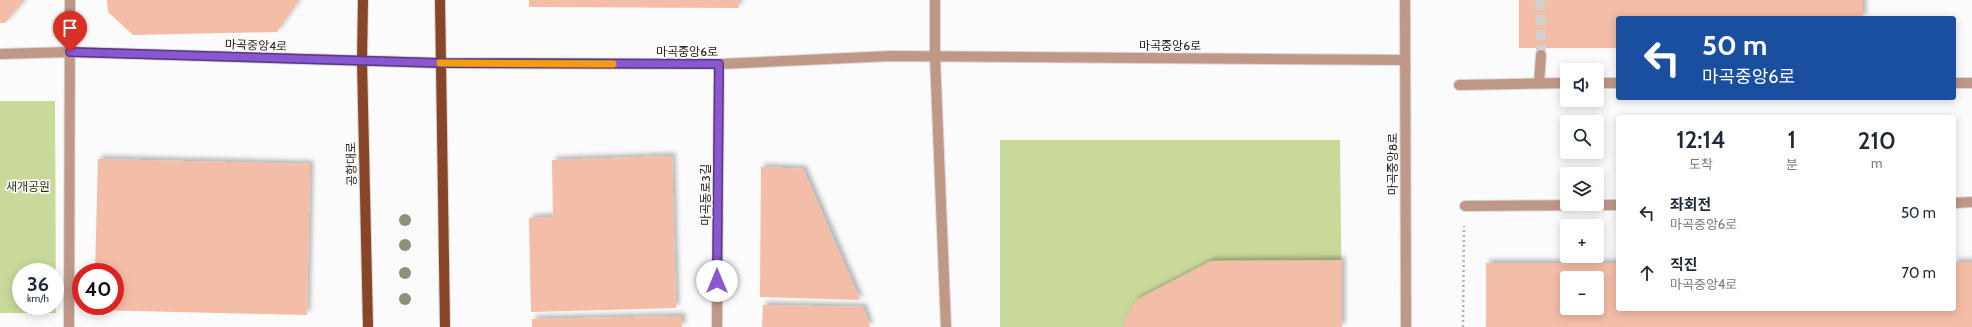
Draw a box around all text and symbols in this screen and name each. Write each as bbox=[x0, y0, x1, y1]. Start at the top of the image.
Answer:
pin bbox=[53, 11, 87, 52]
icon: arrive bbox=[59, 17, 81, 39]
text: 50 m bbox=[1702, 28, 1767, 62]
icon: left bbox=[1636, 32, 1688, 84]
street label: 마곡중앙4로 bbox=[225, 36, 287, 54]
street label: 마곡중앙6로 bbox=[1139, 38, 1201, 53]
street label: 마곡중앙6로 bbox=[656, 44, 718, 59]
map controls bbox=[1560, 63, 1604, 315]
button: sound bbox=[1560, 63, 1604, 107]
text: 마곡중앙6로 bbox=[1702, 66, 1795, 88]
button: search bbox=[1560, 115, 1604, 159]
text: 12:14 bbox=[1676, 125, 1726, 154]
text: 1 bbox=[1787, 125, 1796, 154]
text: 210 bbox=[1858, 126, 1896, 155]
street label: 마곡중앙8로 bbox=[1385, 133, 1400, 195]
street label: 공항대로 bbox=[343, 142, 359, 186]
text: m bbox=[1871, 155, 1883, 171]
text: 도착 bbox=[1689, 156, 1713, 172]
text: 분 bbox=[1786, 156, 1798, 172]
street label: 마곡동로3길 bbox=[698, 164, 713, 226]
button: layers bbox=[1560, 167, 1604, 211]
park label: 새개공원 bbox=[6, 179, 50, 194]
text: 좌회전 bbox=[1670, 196, 1711, 214]
icon: left bbox=[1636, 202, 1658, 224]
text: 50 m bbox=[1901, 204, 1936, 222]
text: 마곡중앙6로 bbox=[1670, 216, 1737, 232]
button: + bbox=[1560, 219, 1604, 263]
text: 직진 bbox=[1670, 256, 1698, 274]
position arrow bbox=[696, 260, 738, 302]
icon: ahead bbox=[1636, 262, 1658, 284]
speed limit sign: 40 bbox=[72, 263, 124, 315]
text: 70 m bbox=[1902, 264, 1936, 282]
button: − bbox=[1560, 271, 1604, 315]
text: 36 bbox=[27, 272, 49, 296]
text: 마곡중앙4로 bbox=[1670, 276, 1737, 292]
text: km/h bbox=[27, 292, 49, 305]

